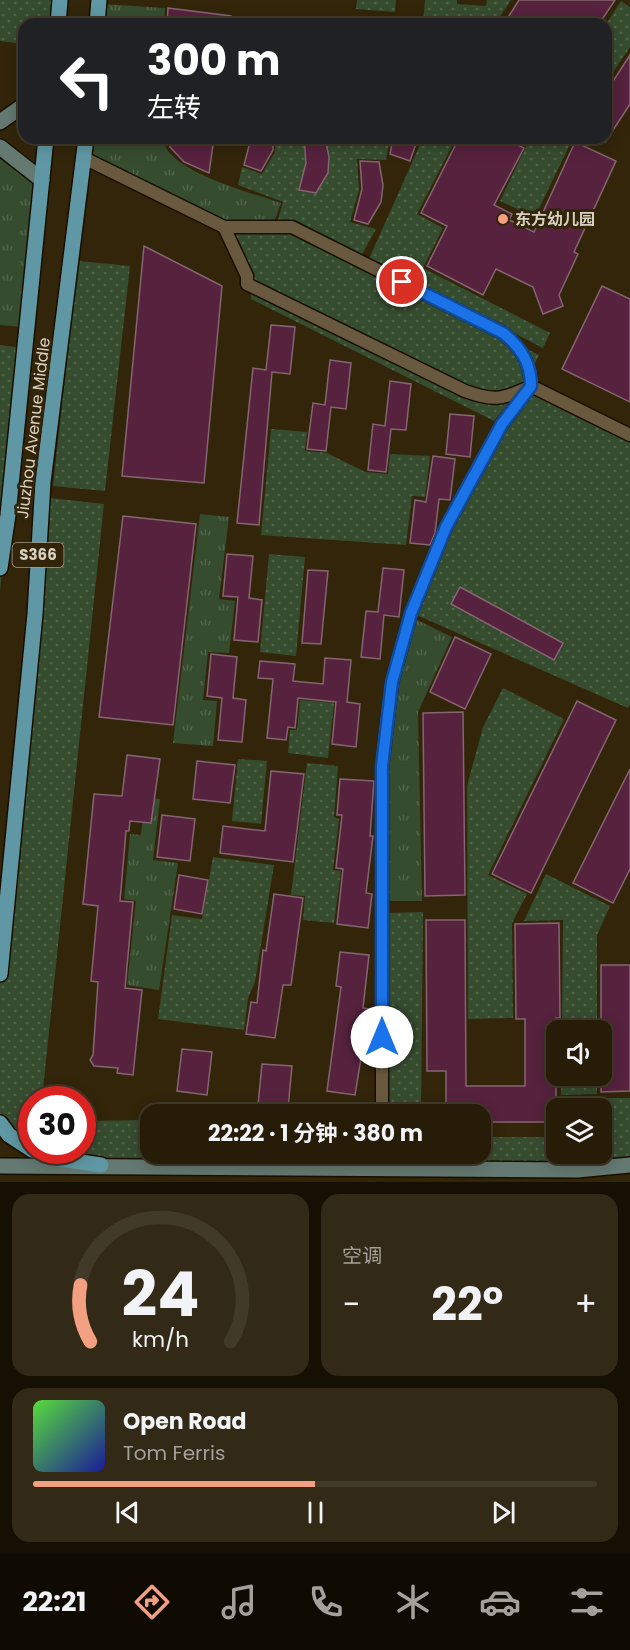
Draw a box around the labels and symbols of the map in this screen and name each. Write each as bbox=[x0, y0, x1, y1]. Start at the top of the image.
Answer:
place label: 东方幼儿园 bbox=[515, 208, 595, 231]
marker: 东方幼儿园 bbox=[496, 212, 510, 226]
pin bbox=[376, 256, 427, 307]
street label: Jiuzhou Avenue Middle bbox=[11, 336, 56, 520]
road number: S366 bbox=[12, 543, 63, 567]
position arrow bbox=[350, 1005, 414, 1069]
speed limit sign: 30 bbox=[18, 1086, 96, 1164]

